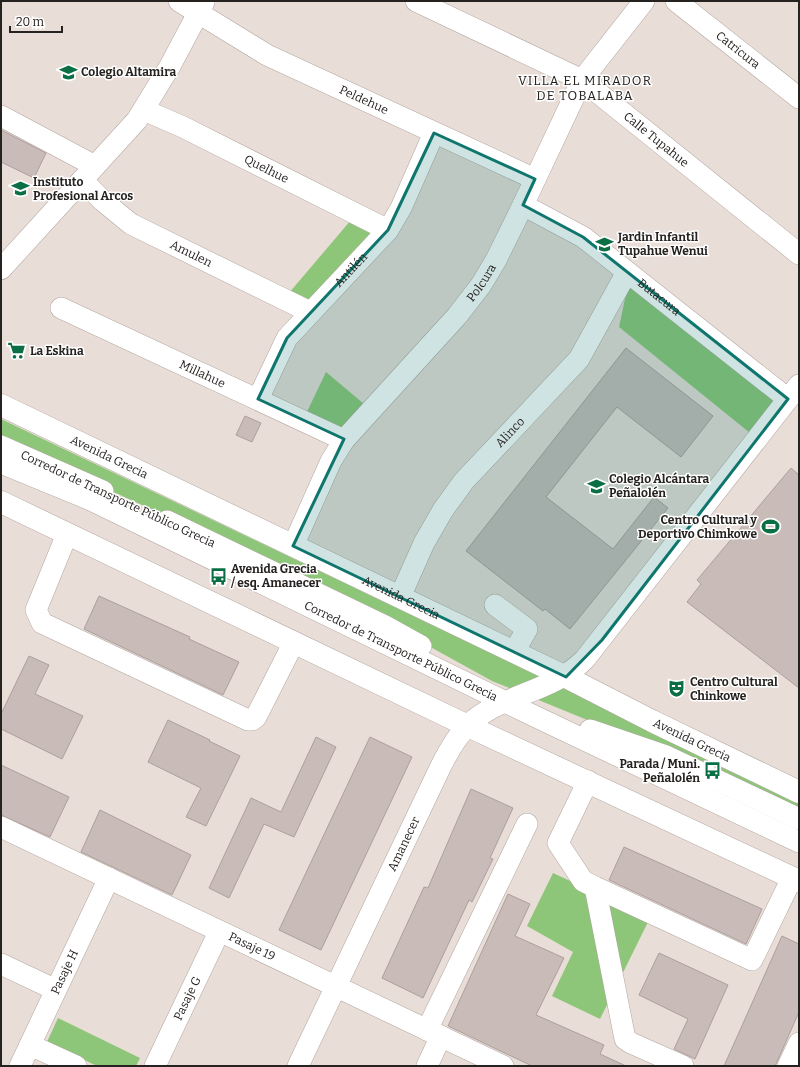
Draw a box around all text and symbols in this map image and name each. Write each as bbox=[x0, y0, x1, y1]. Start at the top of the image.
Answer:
scale bar bbox=[10, 8, 62, 34]
text: 20 m bbox=[16, 15, 45, 29]
street label: Catricura bbox=[713, 28, 763, 72]
school or university icon: Colegio Altamira bbox=[58, 62, 78, 82]
place label: Colegio Altamira bbox=[81, 65, 176, 79]
district label: VILLA EL MIRADOR DE TOBALABA bbox=[518, 73, 652, 103]
street label: Peldehue bbox=[337, 83, 391, 117]
street label: Calle Tupahue bbox=[621, 109, 692, 170]
street label: Quelhue bbox=[242, 152, 291, 186]
place label: Instituto Profesional Arcos bbox=[33, 175, 133, 203]
school or university icon: Instituto Profesional Arcos bbox=[10, 179, 30, 199]
place label: Jardin Infantil Tupahue Wenui bbox=[617, 230, 708, 258]
school or university icon: Jardin Infantil Tupahue Wenui bbox=[595, 234, 615, 254]
street label: Amulen bbox=[168, 237, 215, 270]
street label: Antilén bbox=[332, 250, 370, 290]
street label: Polcura bbox=[464, 261, 499, 304]
street label: Butacura bbox=[635, 276, 684, 319]
supermarket icon: La Eskina bbox=[7, 341, 27, 361]
place label: La Eskina bbox=[30, 344, 84, 358]
street label: Millahue bbox=[177, 357, 228, 391]
street label: Alinco bbox=[493, 414, 527, 450]
street label: Avenida Grecia bbox=[68, 432, 150, 482]
street label: Corredor de Transporte Público Grecia bbox=[19, 448, 218, 551]
place label: Colegio Alcántara Peñalolén bbox=[609, 472, 710, 500]
school or university icon: Colegio Alcántara Peñalolén bbox=[586, 476, 606, 496]
place label: Centro Cultural y Deportivo Chimkowe bbox=[638, 513, 757, 541]
sports icon: Centro Cultural y Deportivo Chimkowe bbox=[760, 517, 780, 537]
place label: Avenida Grecia / esq. Amanecer bbox=[230, 562, 321, 590]
bus stop icon: Avenida Grecia / esq. Amanecer bbox=[208, 566, 228, 586]
street label: Avenida Grecia bbox=[360, 573, 442, 622]
street label: Corredor de Transporte Público Grecia bbox=[302, 598, 500, 704]
place label: Centro Cultural Chinkowe bbox=[690, 675, 778, 703]
theatre icon: Centro Cultural Chinkowe bbox=[667, 679, 687, 699]
street label: Avenida Grecia bbox=[651, 716, 733, 765]
place label: Parada / Muni. Peñalolén bbox=[619, 757, 700, 785]
bus stop icon: Parada / Muni. Peñalolén bbox=[703, 761, 723, 781]
street label: Amanecer bbox=[385, 814, 423, 873]
street label: Pasaje 19 bbox=[226, 929, 278, 964]
street label: Pasaje H bbox=[48, 948, 81, 996]
street label: Pasaje G bbox=[171, 974, 204, 1022]

